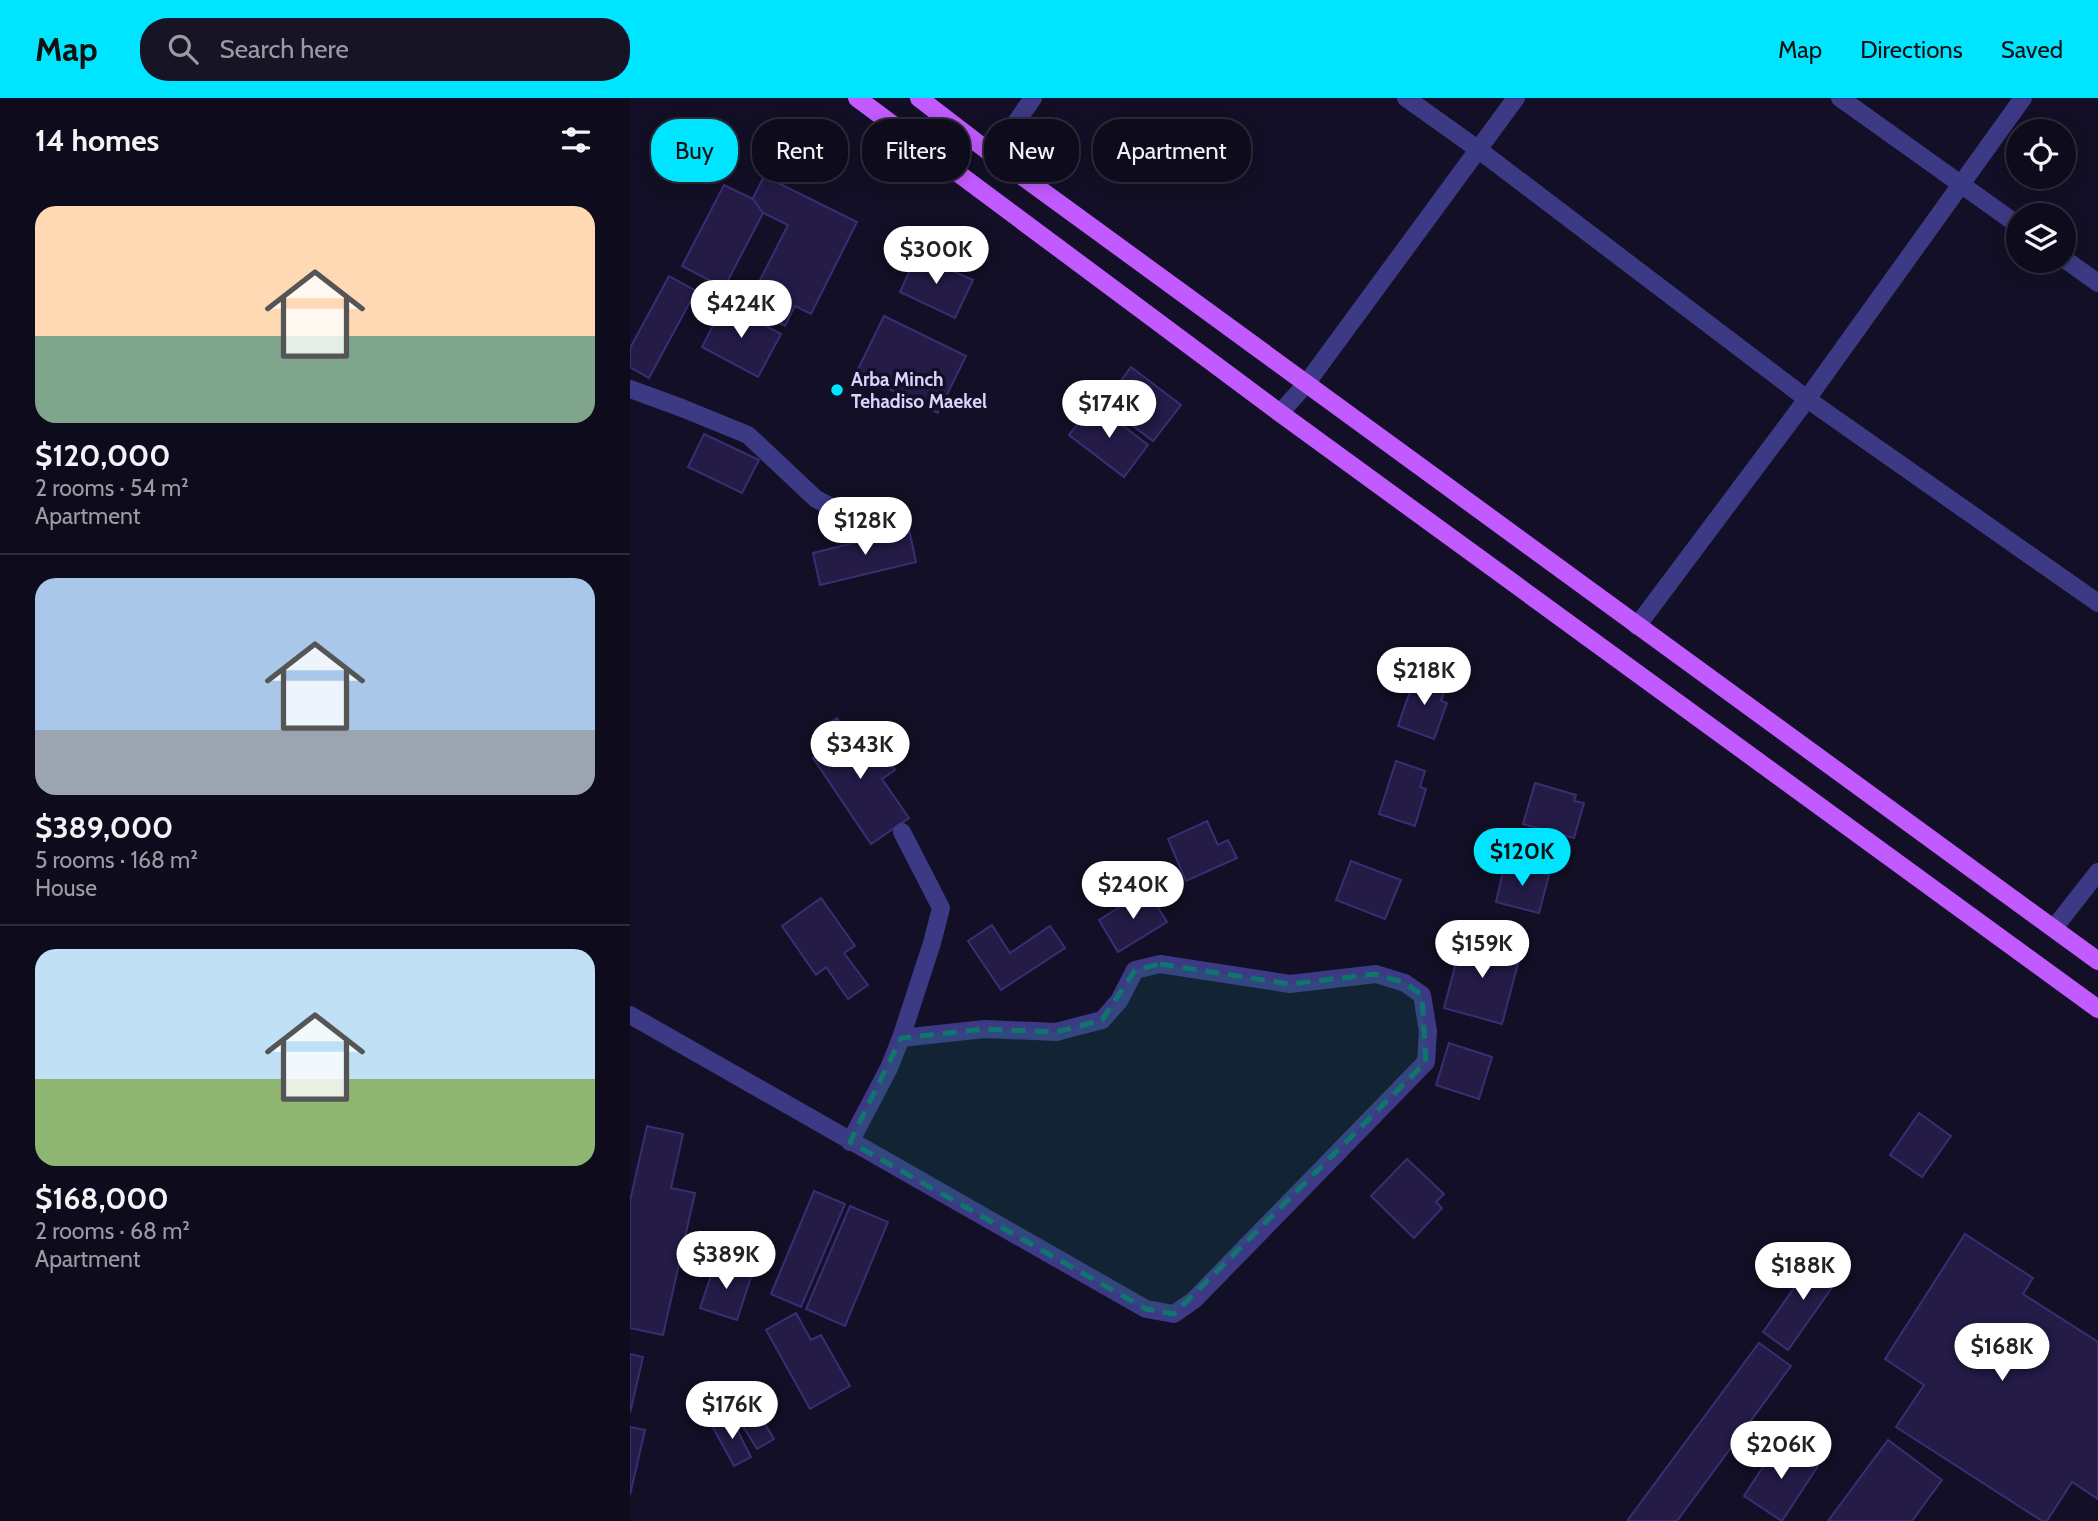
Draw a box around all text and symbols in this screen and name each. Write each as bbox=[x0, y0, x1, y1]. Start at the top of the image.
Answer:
search box bbox=[140, 18, 630, 81]
text: Map bbox=[35, 29, 98, 69]
icon: search bbox=[164, 30, 202, 68]
text: Search here bbox=[220, 33, 349, 65]
text: Map bbox=[1778, 35, 1822, 64]
text: Directions bbox=[1860, 35, 1963, 64]
text: Saved bbox=[2001, 35, 2063, 64]
chip: Buy bbox=[651, 119, 738, 182]
chip: Rent bbox=[752, 119, 848, 182]
chip: Filters bbox=[862, 119, 970, 182]
chip: New bbox=[984, 119, 1079, 182]
chip: Apartment bbox=[1093, 119, 1251, 182]
map controls bbox=[2006, 119, 2076, 273]
button: locate bbox=[2006, 119, 2076, 189]
icon: filters bbox=[557, 121, 595, 159]
text: 14 homes bbox=[35, 122, 159, 159]
button: layers bbox=[2006, 203, 2076, 273]
pin: $300K bbox=[887, 226, 985, 286]
text: $300K bbox=[900, 235, 972, 263]
icon: home bbox=[252, 251, 378, 377]
pin: $424K bbox=[692, 280, 790, 340]
text: $424K bbox=[707, 289, 775, 317]
place label: Arba Minch Tehadiso Maekel bbox=[851, 368, 987, 413]
pin: $174K bbox=[1060, 380, 1158, 440]
marker: Arba Minch Tehadiso Maekel bbox=[829, 382, 845, 398]
text: $174K bbox=[1078, 389, 1140, 417]
text: $120,000 bbox=[35, 437, 170, 474]
text: 2 rooms · 54 m² bbox=[35, 474, 189, 502]
pin: $128K bbox=[816, 498, 914, 557]
text: Apartment bbox=[35, 502, 140, 530]
text: $128K bbox=[834, 506, 896, 534]
icon: home bbox=[252, 623, 378, 749]
pin: $218K bbox=[1375, 648, 1473, 707]
text: $218K bbox=[1393, 656, 1455, 684]
pin: $343K bbox=[811, 722, 909, 781]
text: $343K bbox=[827, 730, 893, 758]
text: $389,000 bbox=[35, 809, 173, 846]
pin: $120K bbox=[1473, 828, 1571, 888]
text: $120K bbox=[1490, 837, 1554, 865]
text: 5 rooms · 168 m² bbox=[35, 846, 198, 874]
pin: $240K bbox=[1084, 862, 1182, 921]
text: $240K bbox=[1098, 870, 1168, 898]
text: House bbox=[35, 874, 97, 902]
pin: $159K bbox=[1433, 920, 1531, 980]
text: $159K bbox=[1451, 929, 1513, 957]
icon: home bbox=[252, 994, 378, 1120]
text: $168,000 bbox=[35, 1180, 169, 1217]
text: 2 rooms · 68 m² bbox=[35, 1217, 190, 1245]
pin: $389K bbox=[677, 1232, 775, 1291]
text: $389K bbox=[693, 1240, 759, 1268]
pin: $188K bbox=[1754, 1242, 1852, 1302]
text: Apartment bbox=[35, 1245, 140, 1273]
text: $188K bbox=[1771, 1251, 1835, 1279]
pin: $168K bbox=[1953, 1324, 2051, 1383]
text: $168K bbox=[1970, 1332, 2034, 1360]
pin: $176K bbox=[683, 1382, 781, 1441]
text: $176K bbox=[702, 1390, 762, 1418]
pin: $206K bbox=[1732, 1422, 1830, 1481]
text: $206K bbox=[1746, 1430, 1816, 1458]

